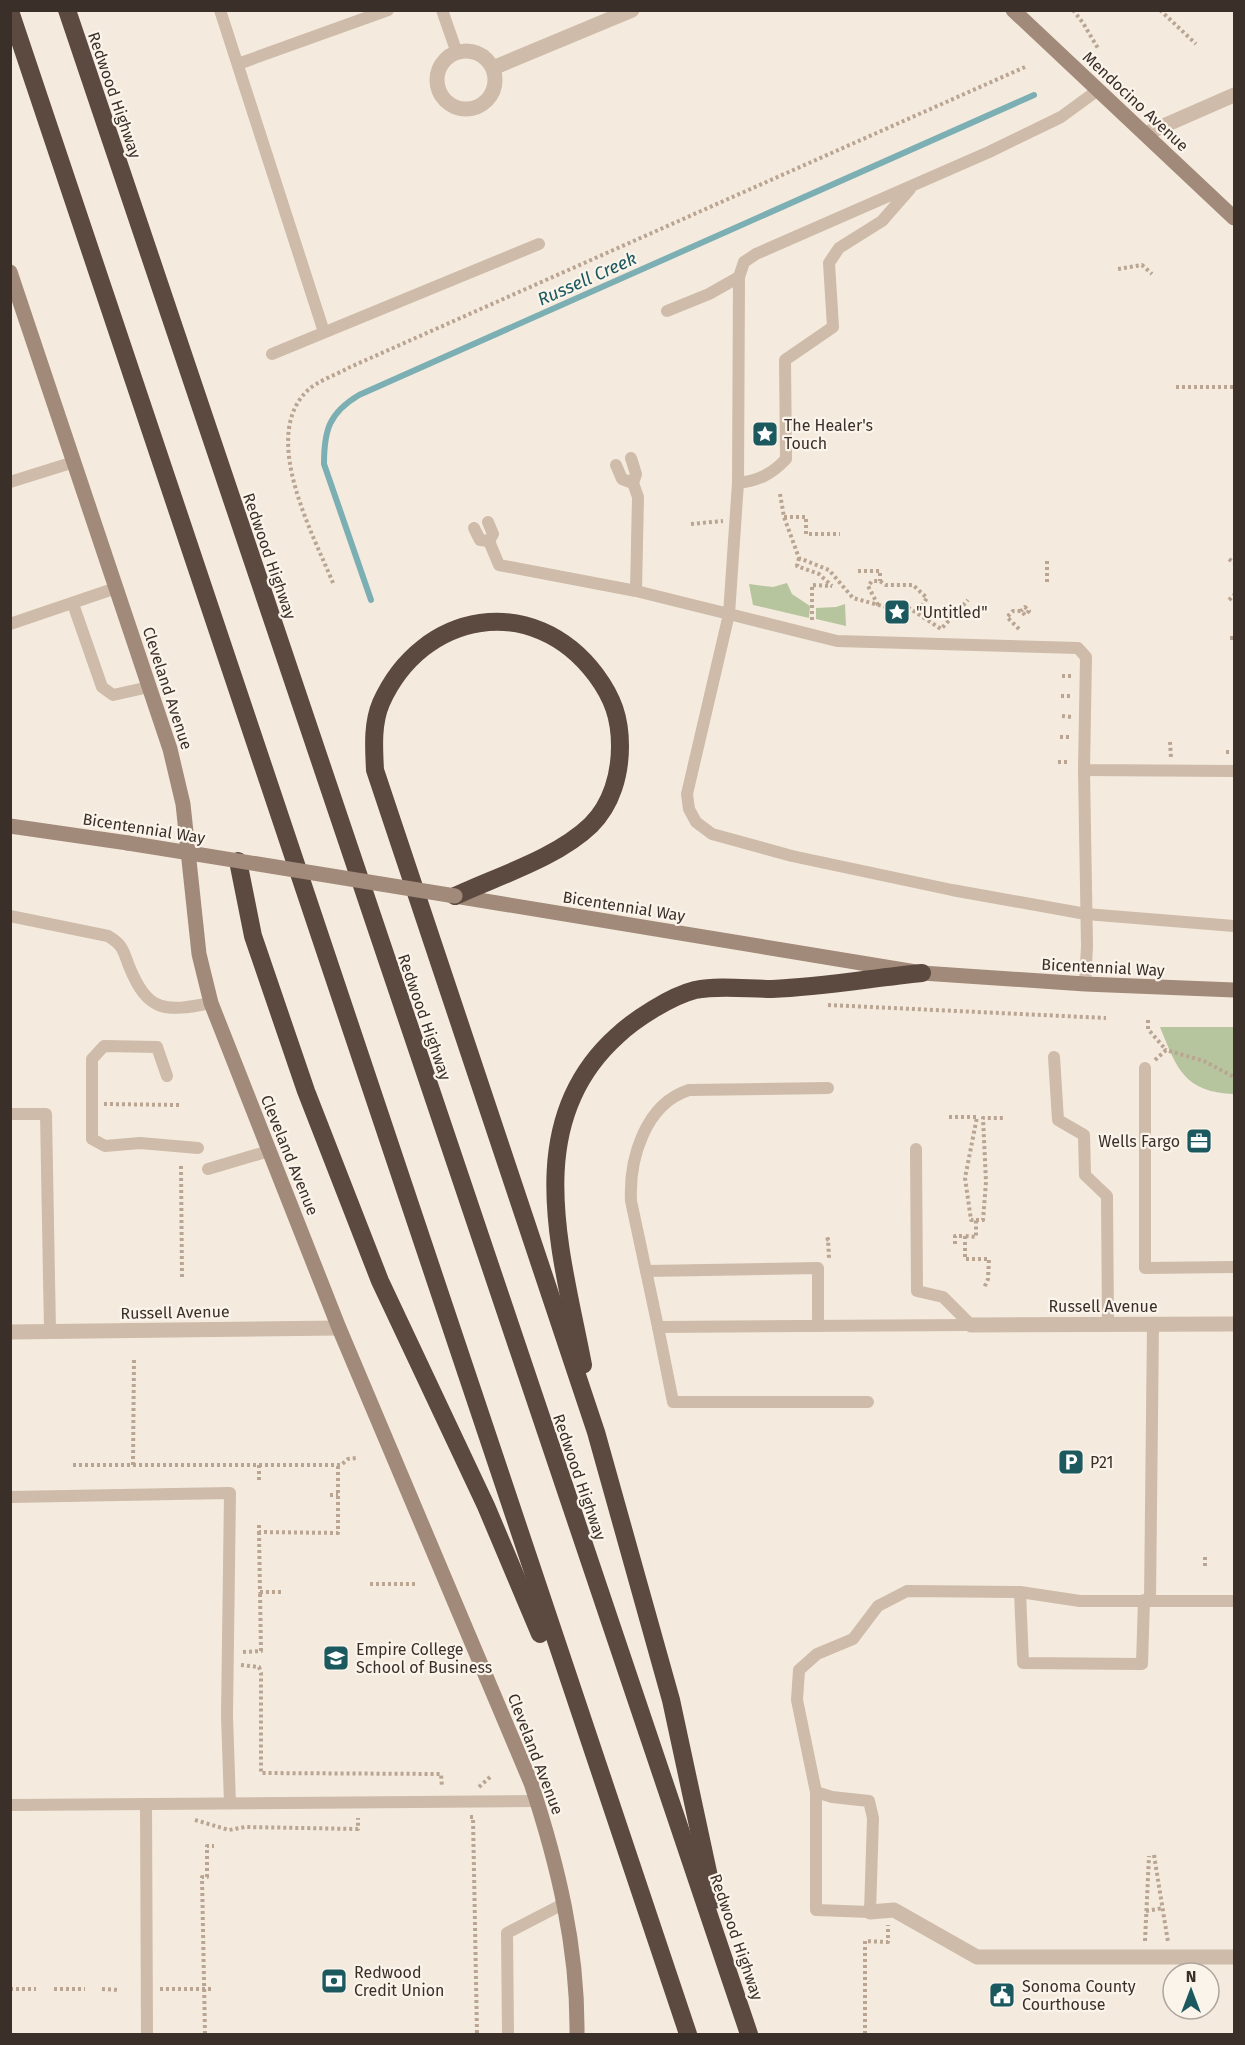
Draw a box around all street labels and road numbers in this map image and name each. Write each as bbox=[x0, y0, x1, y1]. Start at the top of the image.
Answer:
street label: Redwood Highway bbox=[84, 29, 145, 161]
street label: Mendocino Avenue bbox=[1079, 47, 1192, 155]
street label: Redwood Highway bbox=[239, 490, 300, 622]
street label: Cleveland Avenue bbox=[139, 624, 196, 752]
street label: Bicentennial Way bbox=[81, 809, 207, 848]
street label: Bicentennial Way bbox=[561, 887, 687, 926]
street label: Redwood Highway bbox=[394, 951, 455, 1083]
street label: Bicentennial Way bbox=[1041, 955, 1165, 980]
street label: Cleveland Avenue bbox=[257, 1092, 322, 1218]
street label: Russell Avenue bbox=[1048, 1297, 1158, 1316]
street label: Russell Avenue bbox=[120, 1302, 230, 1323]
street label: Redwood Highway bbox=[549, 1411, 610, 1543]
street label: Cleveland Avenue bbox=[504, 1691, 567, 1817]
street label: Redwood Highway bbox=[706, 1871, 767, 2003]

